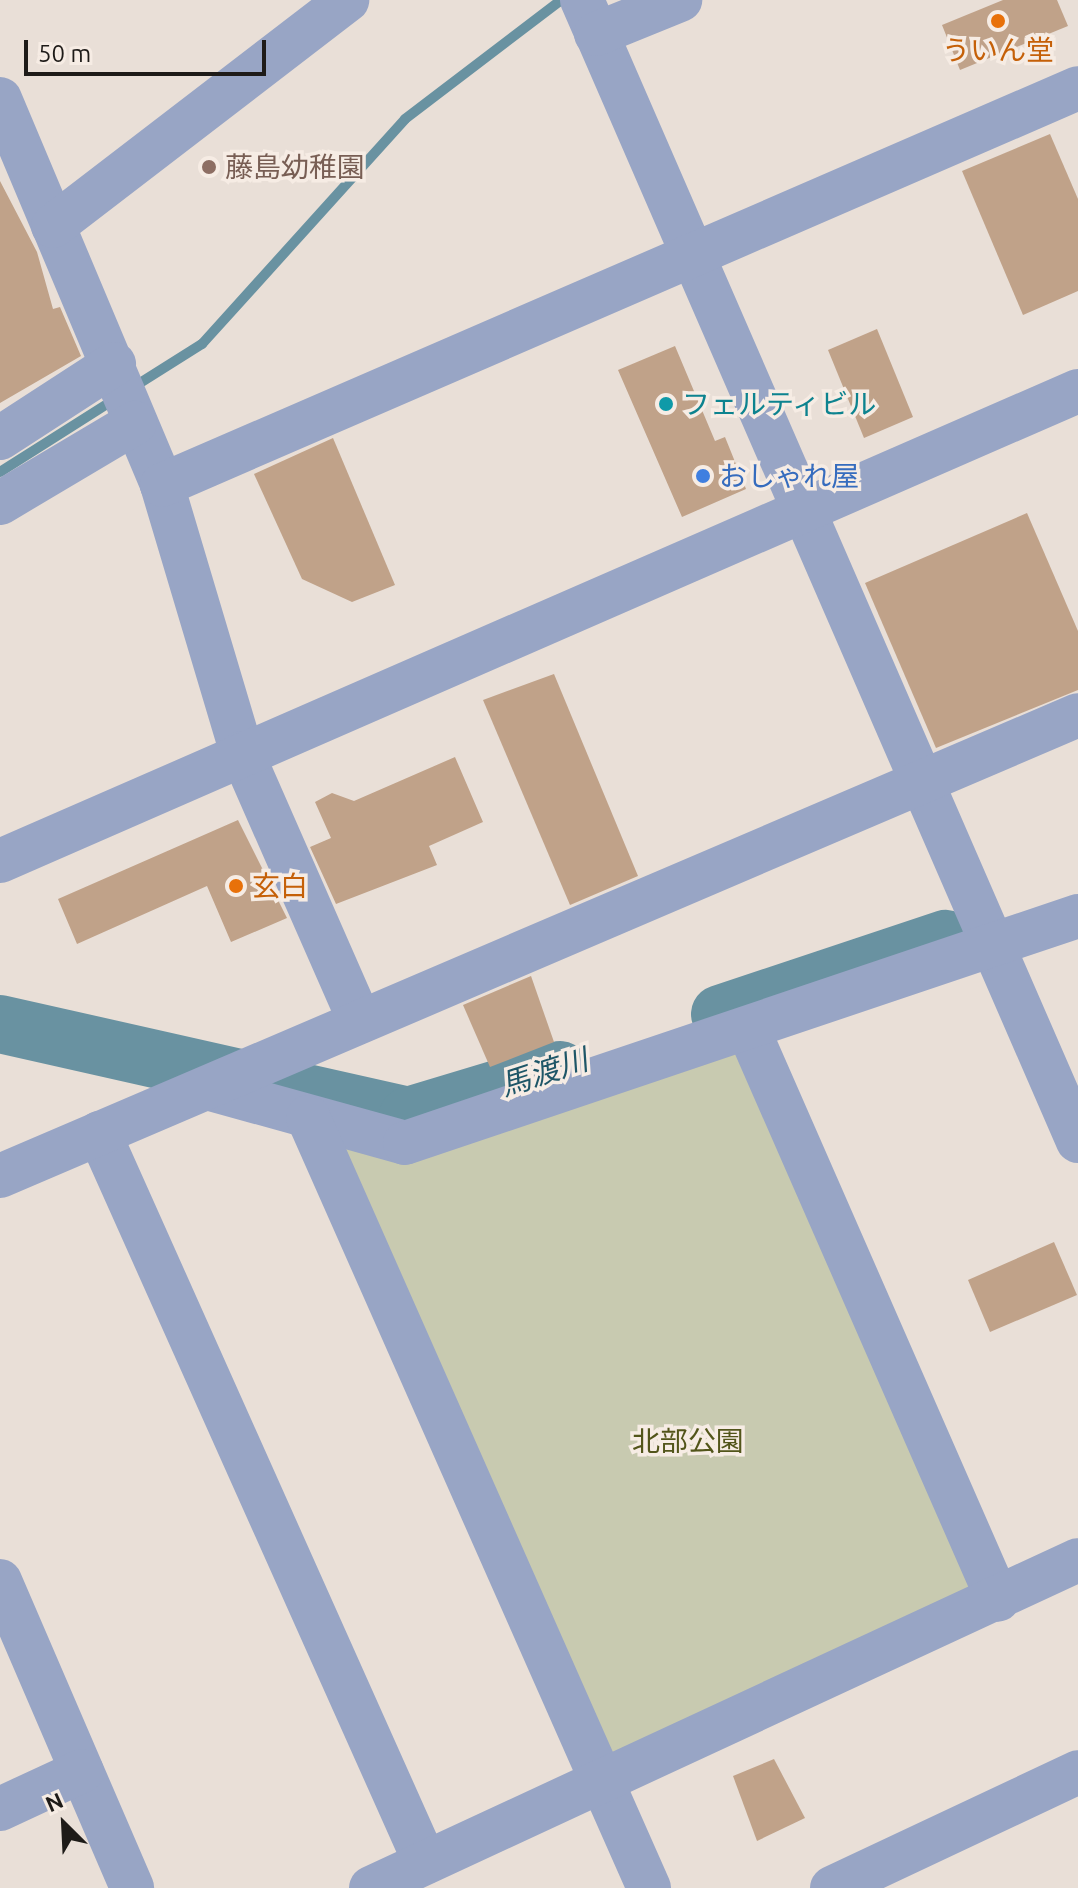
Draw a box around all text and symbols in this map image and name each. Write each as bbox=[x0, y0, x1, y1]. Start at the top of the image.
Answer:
marker: ういん堂 bbox=[989, 12, 1007, 30]
scale bar bbox=[28, 24, 270, 74]
place label: ういん堂 bbox=[942, 33, 1054, 67]
text: 50 m bbox=[38, 40, 91, 67]
place label: 藤島幼稚園 bbox=[225, 150, 365, 184]
marker: 藤島幼稚園 bbox=[200, 158, 218, 176]
place label: フェルティビル bbox=[682, 387, 878, 421]
marker: フェルティビル bbox=[657, 395, 675, 413]
place label: おしゃれ屋 bbox=[719, 459, 859, 493]
marker: おしゃれ屋 bbox=[694, 467, 712, 485]
place label: 玄白 bbox=[252, 869, 308, 903]
marker: 玄白 bbox=[227, 877, 245, 895]
water label: 馬渡川 bbox=[496, 1041, 592, 1103]
park label: 北部公園 bbox=[632, 1424, 744, 1458]
north arrow bbox=[24, 1784, 104, 1864]
text: N bbox=[41, 1787, 67, 1816]

